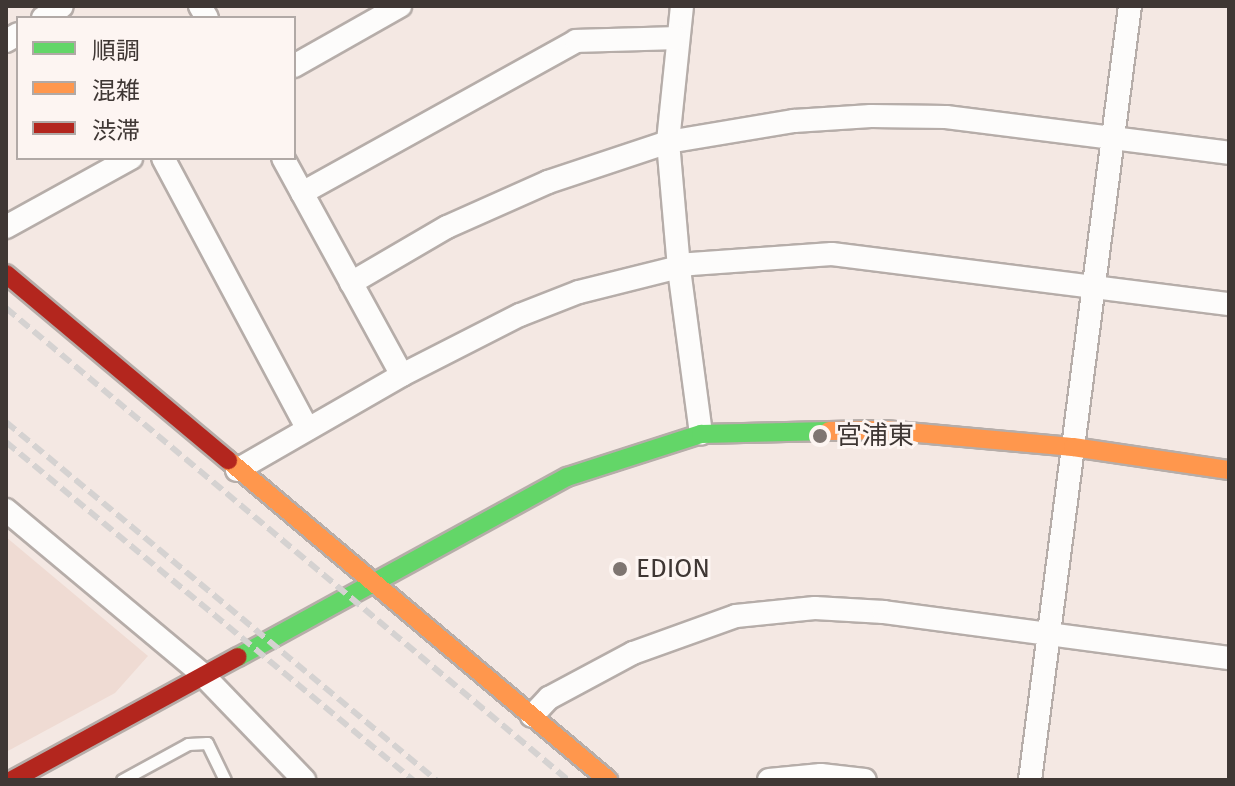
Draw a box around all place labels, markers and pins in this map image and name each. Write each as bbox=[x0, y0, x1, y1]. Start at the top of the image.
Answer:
place label: 宮浦東 bbox=[836, 420, 914, 452]
marker: 宮浦東 bbox=[811, 427, 829, 445]
place label: EDION bbox=[636, 553, 710, 585]
marker: EDION bbox=[611, 560, 629, 578]

